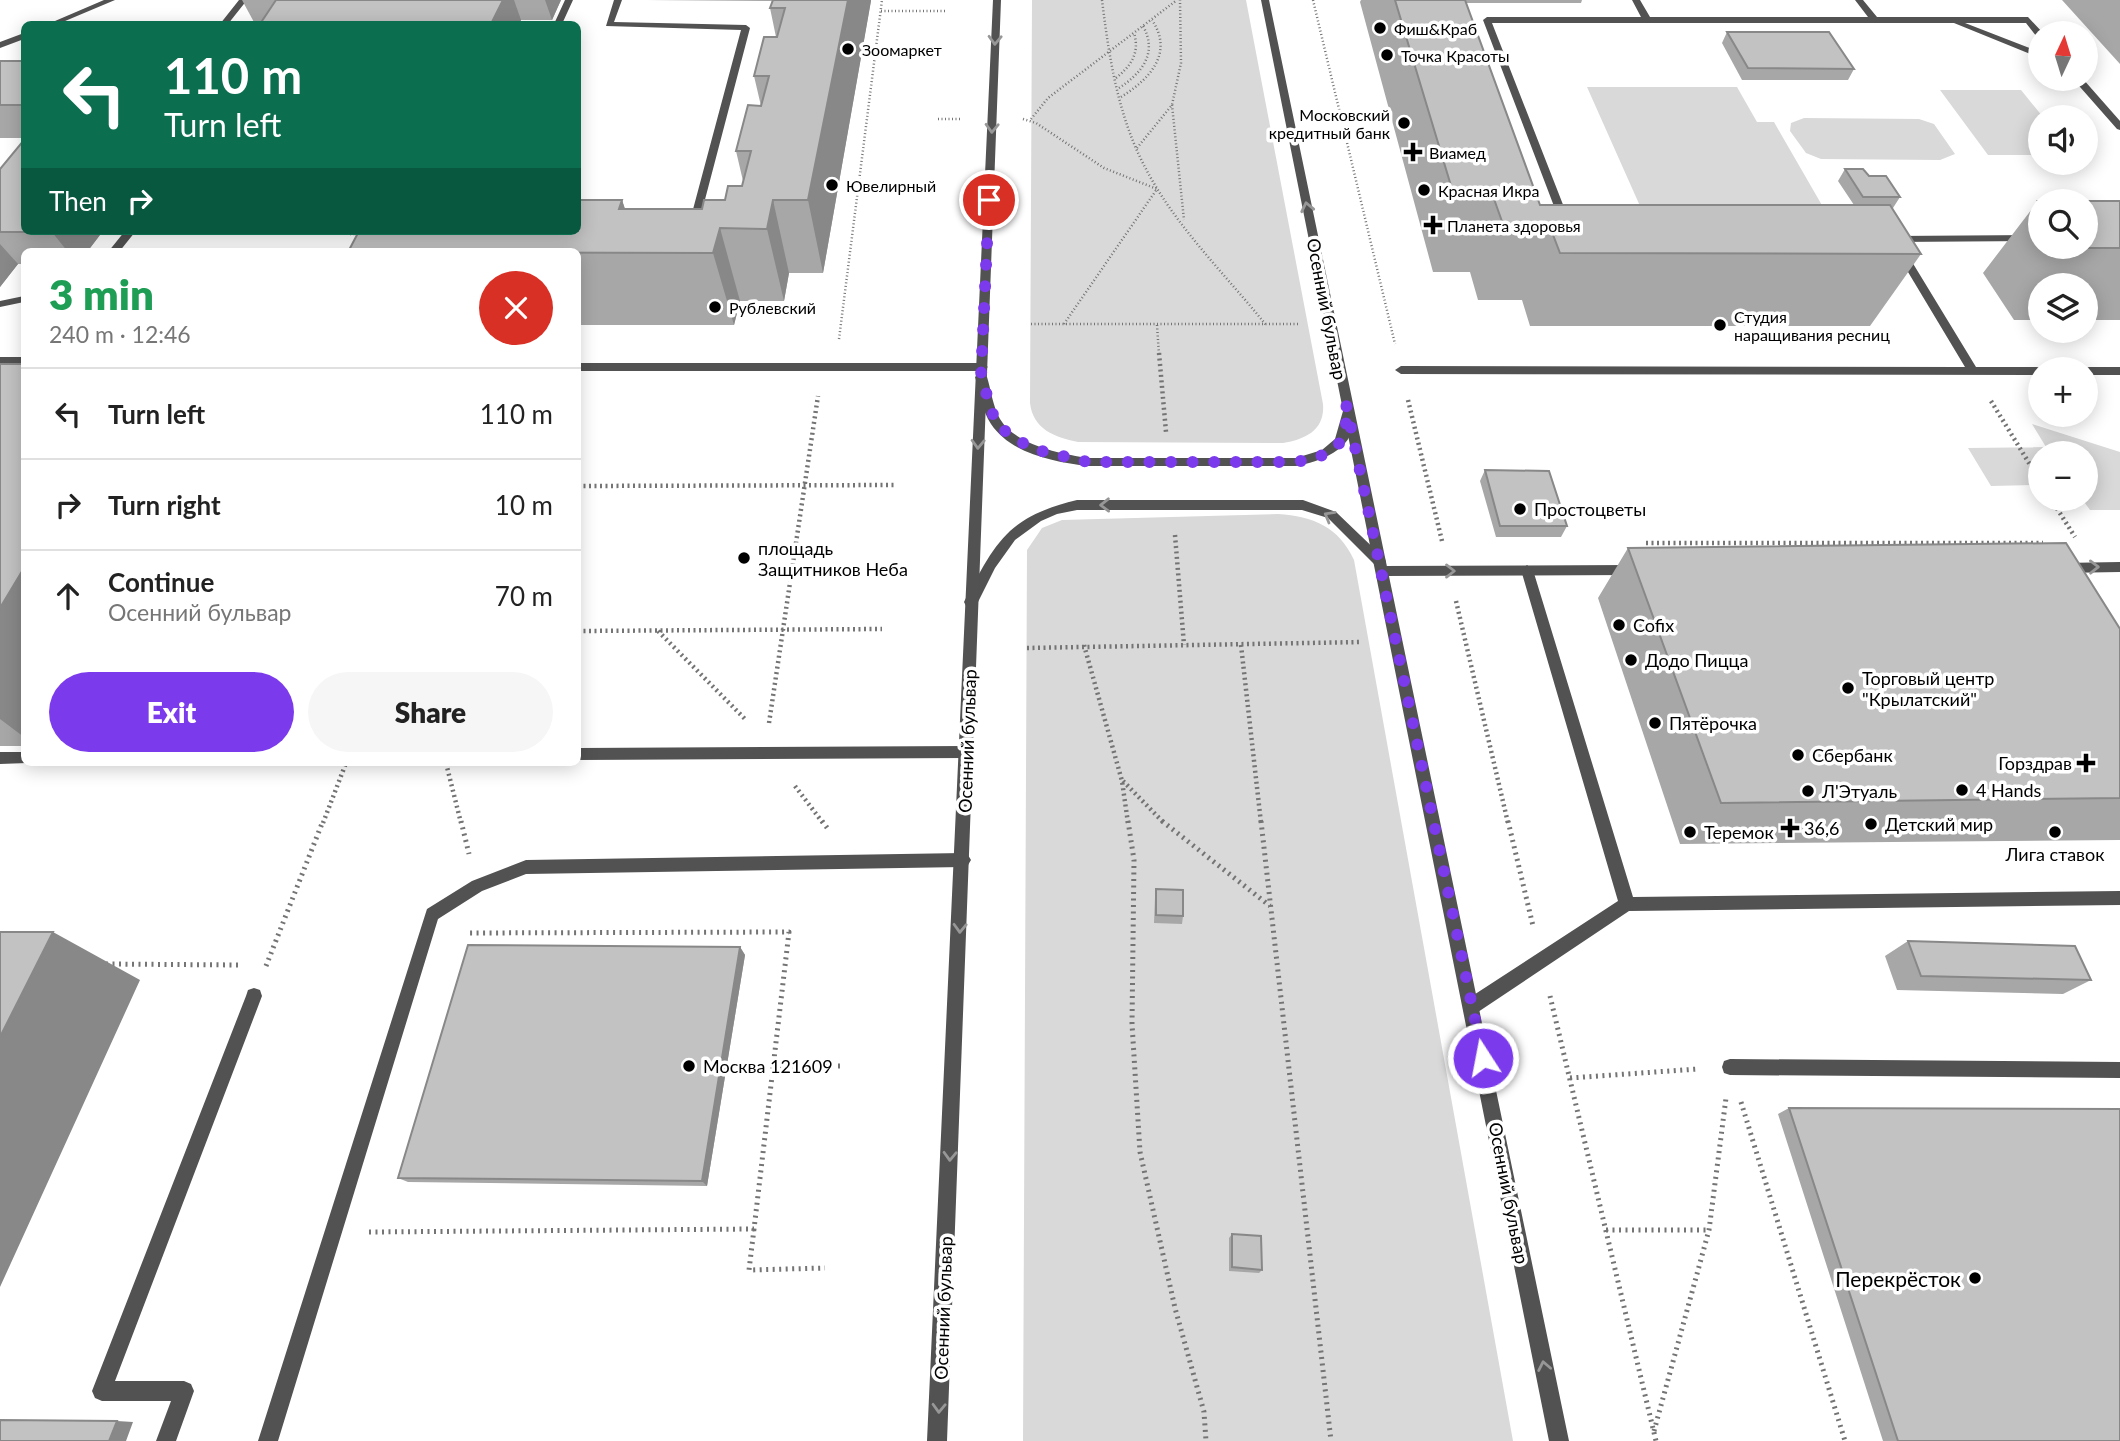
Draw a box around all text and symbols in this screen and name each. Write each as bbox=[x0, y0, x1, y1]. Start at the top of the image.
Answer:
place label: Фиш&Краб bbox=[1394, 19, 1477, 38]
marker: Фиш&Краб bbox=[1372, 20, 1388, 36]
north arrow bbox=[2028, 21, 2098, 91]
map controls bbox=[2028, 21, 2098, 511]
one-way arrow bbox=[988, 35, 1003, 46]
place label: Зоомаркет bbox=[862, 40, 942, 59]
marker: Зоомаркет bbox=[840, 41, 856, 57]
text: 110 m bbox=[164, 46, 302, 104]
place label: Точка Красоты bbox=[1401, 46, 1510, 65]
marker: Точка Красоты bbox=[1379, 47, 1395, 63]
icon: left bbox=[49, 49, 140, 140]
text: Turn left bbox=[164, 105, 281, 144]
place label: Московский кредитный банк bbox=[1269, 105, 1391, 142]
button: sound bbox=[2028, 105, 2098, 175]
marker: Московский кредитный банк bbox=[1396, 115, 1412, 131]
one-way arrow bbox=[985, 123, 1000, 134]
marker: Виамед bbox=[1403, 142, 1423, 162]
place label: Виамед bbox=[1429, 143, 1486, 162]
pin bbox=[959, 170, 1019, 230]
place label: Ювелирный bbox=[846, 176, 936, 195]
marker: Ювелирный bbox=[824, 177, 840, 193]
icon: arrive bbox=[970, 181, 1008, 219]
place label: Красная Икра bbox=[1438, 181, 1539, 200]
icon: right bbox=[121, 182, 159, 220]
marker: Красная Икра bbox=[1416, 182, 1432, 198]
text: Then bbox=[49, 185, 107, 217]
button: search bbox=[2028, 189, 2098, 259]
one-way arrow bbox=[1300, 201, 1315, 213]
place label: Планета здоровья bbox=[1447, 216, 1581, 235]
marker: Планета здоровья bbox=[1425, 217, 1441, 233]
street label: Осенний бульвар bbox=[1303, 236, 1351, 382]
text: 3 min bbox=[49, 269, 154, 319]
button: close bbox=[479, 271, 553, 345]
button: layers bbox=[2028, 273, 2098, 343]
place label: Рублевский bbox=[729, 298, 816, 317]
marker: Рублевский bbox=[707, 299, 723, 315]
place label: Студия наращивания ресниц bbox=[1734, 307, 1890, 344]
marker: Студия наращивания ресниц bbox=[1712, 317, 1728, 333]
text: 240 m · 12:46 bbox=[49, 320, 191, 348]
button: + bbox=[2028, 357, 2098, 427]
icon: left bbox=[49, 395, 87, 433]
text: Turn left bbox=[108, 398, 205, 430]
text: 110 m bbox=[480, 398, 553, 430]
one-way arrow bbox=[971, 439, 986, 450]
button: − bbox=[2028, 441, 2098, 511]
icon: right bbox=[49, 486, 87, 524]
text: Turn right bbox=[108, 489, 221, 521]
text: 10 m bbox=[495, 489, 553, 521]
one-way arrow bbox=[1099, 497, 1110, 512]
place label: Простоцветы bbox=[1534, 498, 1646, 520]
marker: Простоцветы bbox=[1512, 501, 1528, 517]
one-way arrow bbox=[1324, 511, 1337, 524]
place label: площадь Защитников Неба bbox=[758, 537, 908, 580]
marker: площадь Защитников Неба bbox=[736, 550, 752, 566]
one-way arrow bbox=[2089, 560, 2100, 575]
one-way arrow bbox=[1445, 563, 1456, 579]
text: Continue bbox=[108, 566, 214, 598]
icon: ahead bbox=[49, 577, 87, 615]
text: 70 m bbox=[495, 580, 553, 612]
text: Осенний бульвар bbox=[108, 598, 291, 626]
place label: Cofix bbox=[1633, 614, 1674, 636]
marker: Cofix bbox=[1611, 617, 1627, 633]
place label: Додо Пицца bbox=[1645, 649, 1748, 671]
marker: Додо Пицца bbox=[1623, 652, 1639, 668]
place label: Торговый центр "Крылатский" bbox=[1862, 667, 1994, 710]
street label: Осенний бульвар bbox=[954, 669, 980, 813]
button: Exit bbox=[49, 672, 294, 752]
button: Share bbox=[308, 672, 553, 752]
marker: Торговый центр "Крылатский" bbox=[1840, 680, 1856, 696]
place label: Пятёрочка bbox=[1669, 712, 1757, 734]
marker: Пятёрочка bbox=[1647, 715, 1663, 731]
place label: Сбербанк bbox=[1812, 744, 1893, 766]
marker: Сбербанк bbox=[1790, 747, 1806, 763]
place label: Горздрав bbox=[1998, 752, 2072, 774]
marker: Горздрав bbox=[2078, 755, 2094, 771]
place label: 4 Hands bbox=[1976, 779, 2042, 801]
place label: Л'Этуаль bbox=[1821, 780, 1898, 802]
marker: 4 Hands bbox=[1954, 782, 1970, 798]
marker: Л'Этуаль bbox=[1800, 783, 1816, 799]
place label: Детский мир bbox=[1885, 813, 1993, 835]
marker: Детский мир bbox=[1863, 816, 1879, 832]
place label: 36,6 bbox=[1804, 817, 1839, 839]
marker: 36,6 bbox=[1782, 820, 1798, 836]
place label: Теремок bbox=[1704, 821, 1774, 843]
marker: Теремок bbox=[1682, 824, 1698, 840]
marker: Лига ставок bbox=[2047, 824, 2063, 840]
place label: Лига ставок bbox=[2004, 843, 2105, 865]
one-way arrow bbox=[952, 923, 967, 934]
position arrow bbox=[1446, 1021, 1520, 1095]
place label: Москва 121609 bbox=[703, 1055, 833, 1077]
marker: Москва 121609 bbox=[681, 1058, 697, 1074]
street label: Осенний бульвар bbox=[1485, 1120, 1533, 1266]
one-way arrow bbox=[942, 1151, 957, 1162]
street label: Осенний бульвар bbox=[930, 1236, 956, 1380]
place label: Перекрёсток bbox=[1835, 1266, 1961, 1291]
marker: Перекрёсток bbox=[1967, 1270, 1983, 1286]
one-way arrow bbox=[1537, 1360, 1552, 1372]
one-way arrow bbox=[931, 1402, 946, 1413]

